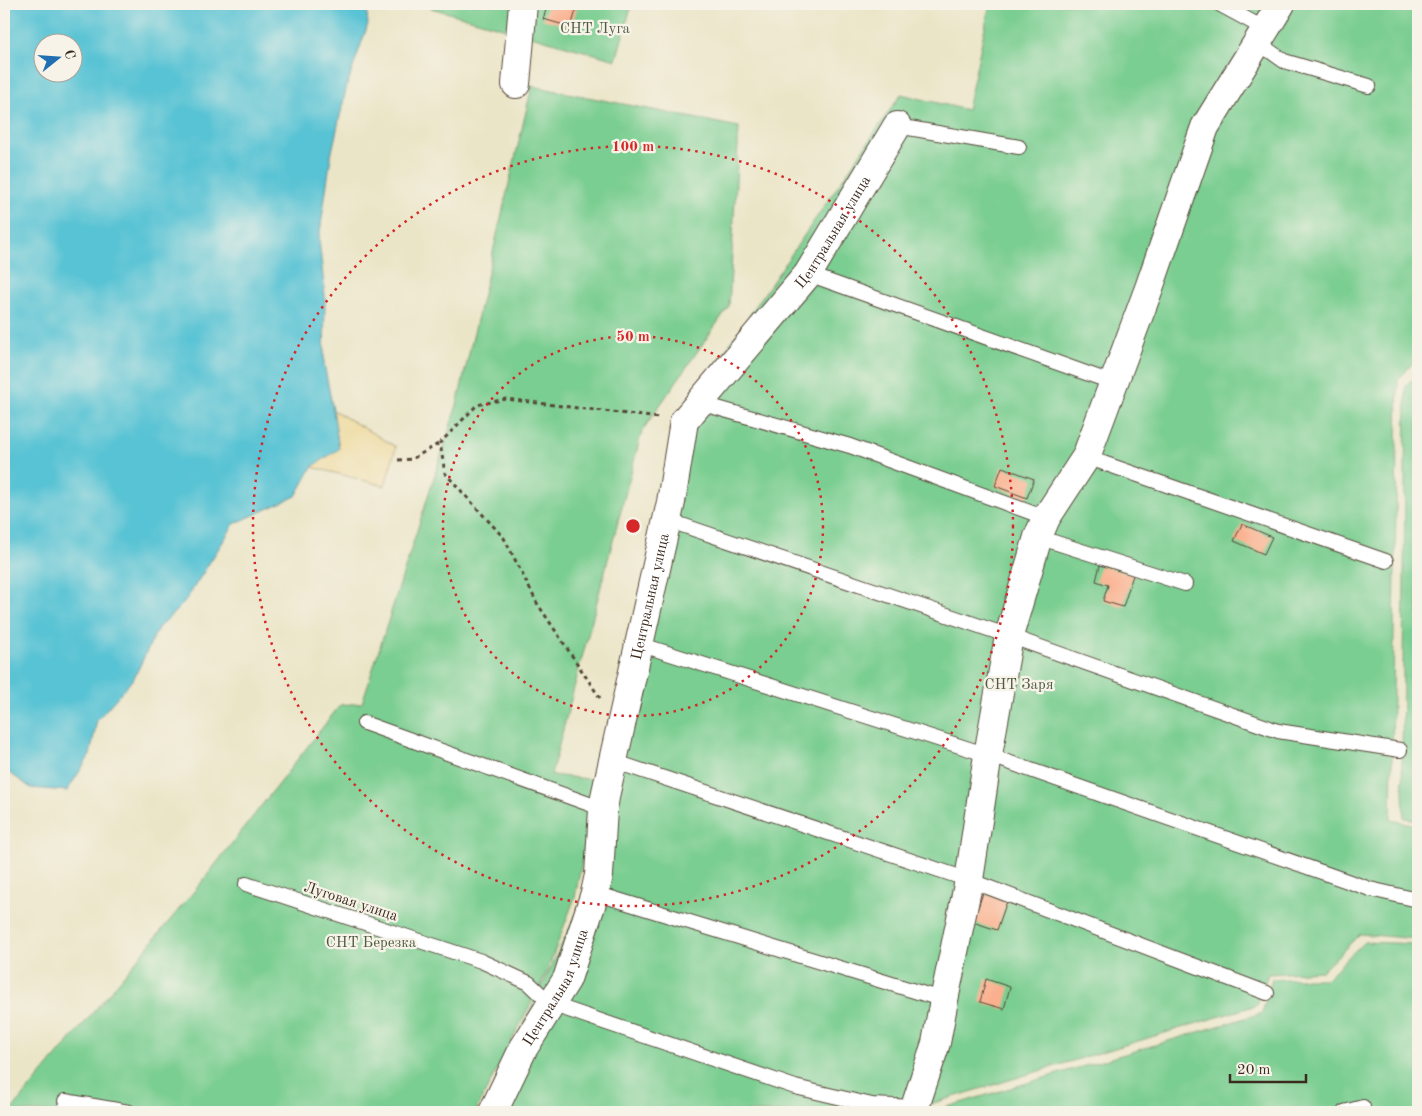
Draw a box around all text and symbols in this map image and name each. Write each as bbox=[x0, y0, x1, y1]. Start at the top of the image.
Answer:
park label: СНТ Луга bbox=[560, 22, 631, 37]
north arrow bbox=[32, 32, 82, 82]
text: С bbox=[61, 48, 78, 61]
text: 100 m bbox=[612, 140, 654, 155]
street label: Центральная улица bbox=[793, 173, 874, 292]
text: 50 m bbox=[616, 330, 650, 345]
centre of rings bbox=[624, 517, 642, 535]
street label: Центральная улица bbox=[630, 532, 673, 662]
park label: СНТ Заря bbox=[984, 678, 1054, 693]
street label: Луговая улица bbox=[302, 880, 400, 925]
street label: Центральная улица bbox=[521, 927, 592, 1049]
park label: СНТ Березка bbox=[326, 936, 417, 951]
scale bar bbox=[1230, 1051, 1306, 1083]
text: 20 m bbox=[1237, 1063, 1271, 1078]

